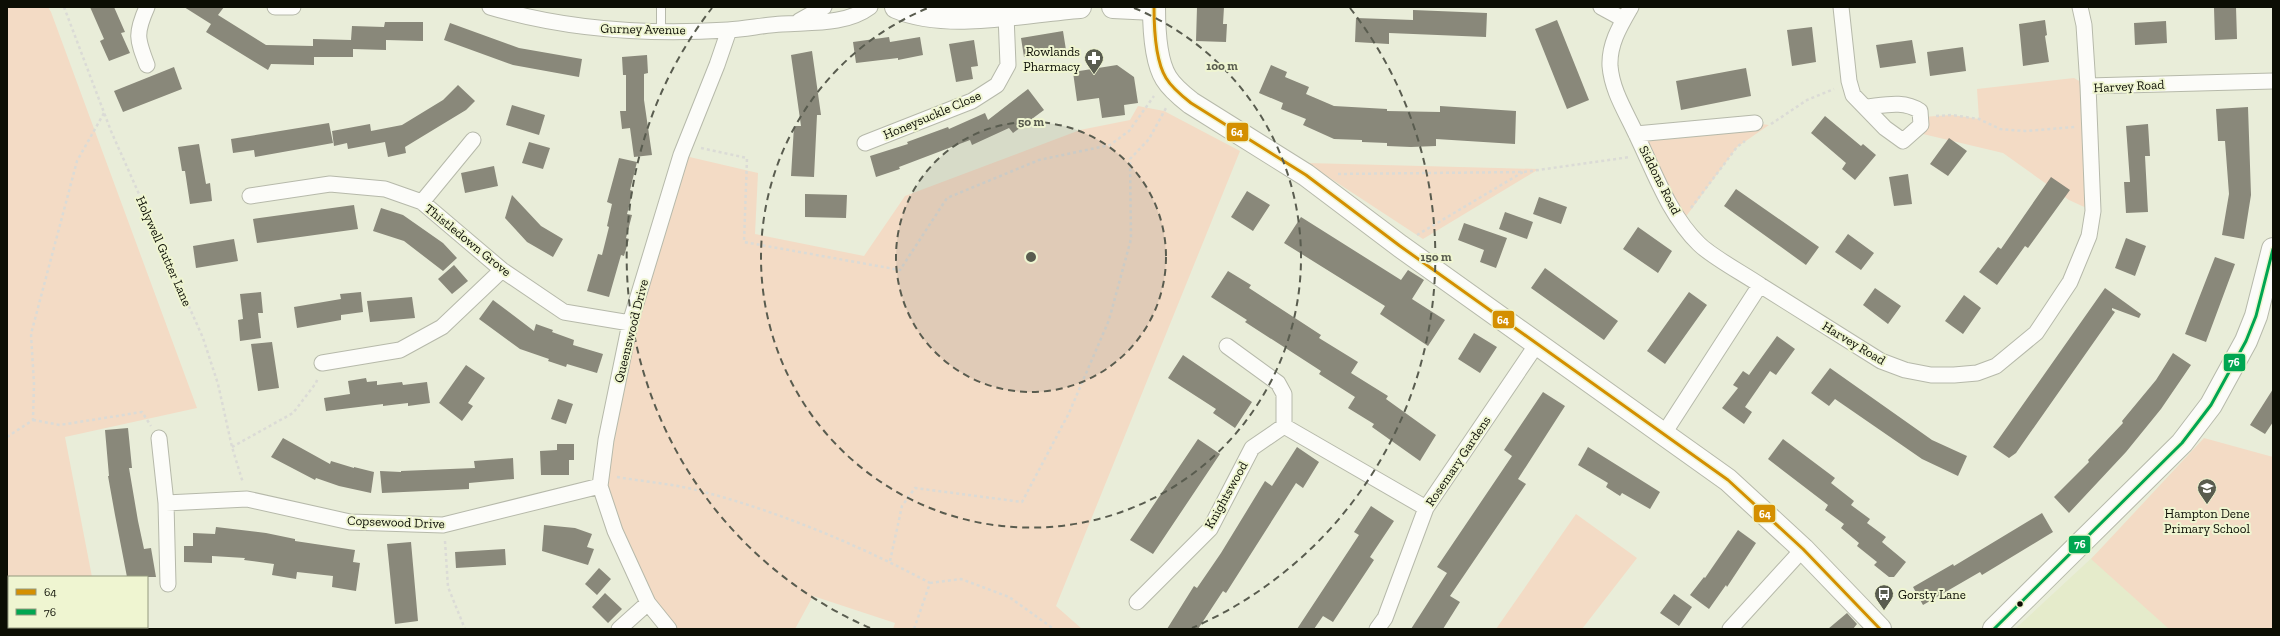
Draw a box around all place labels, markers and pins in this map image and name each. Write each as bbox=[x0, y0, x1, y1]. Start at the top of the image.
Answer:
place label: Rowlands Pharmacy bbox=[1023, 44, 1080, 74]
pharmacy icon: Rowlands Pharmacy bbox=[1083, 47, 1105, 75]
centre of rings bbox=[1024, 250, 1038, 264]
school or university icon: Hampton Dene Primary School bbox=[2196, 477, 2218, 505]
place label: Hampton Dene Primary School bbox=[2164, 506, 2250, 536]
bus stop icon: Gorsty Lane bbox=[1873, 583, 1895, 611]
place label: Gorsty Lane bbox=[1898, 587, 1966, 602]
unlabelled marker bbox=[2015, 599, 2025, 609]

